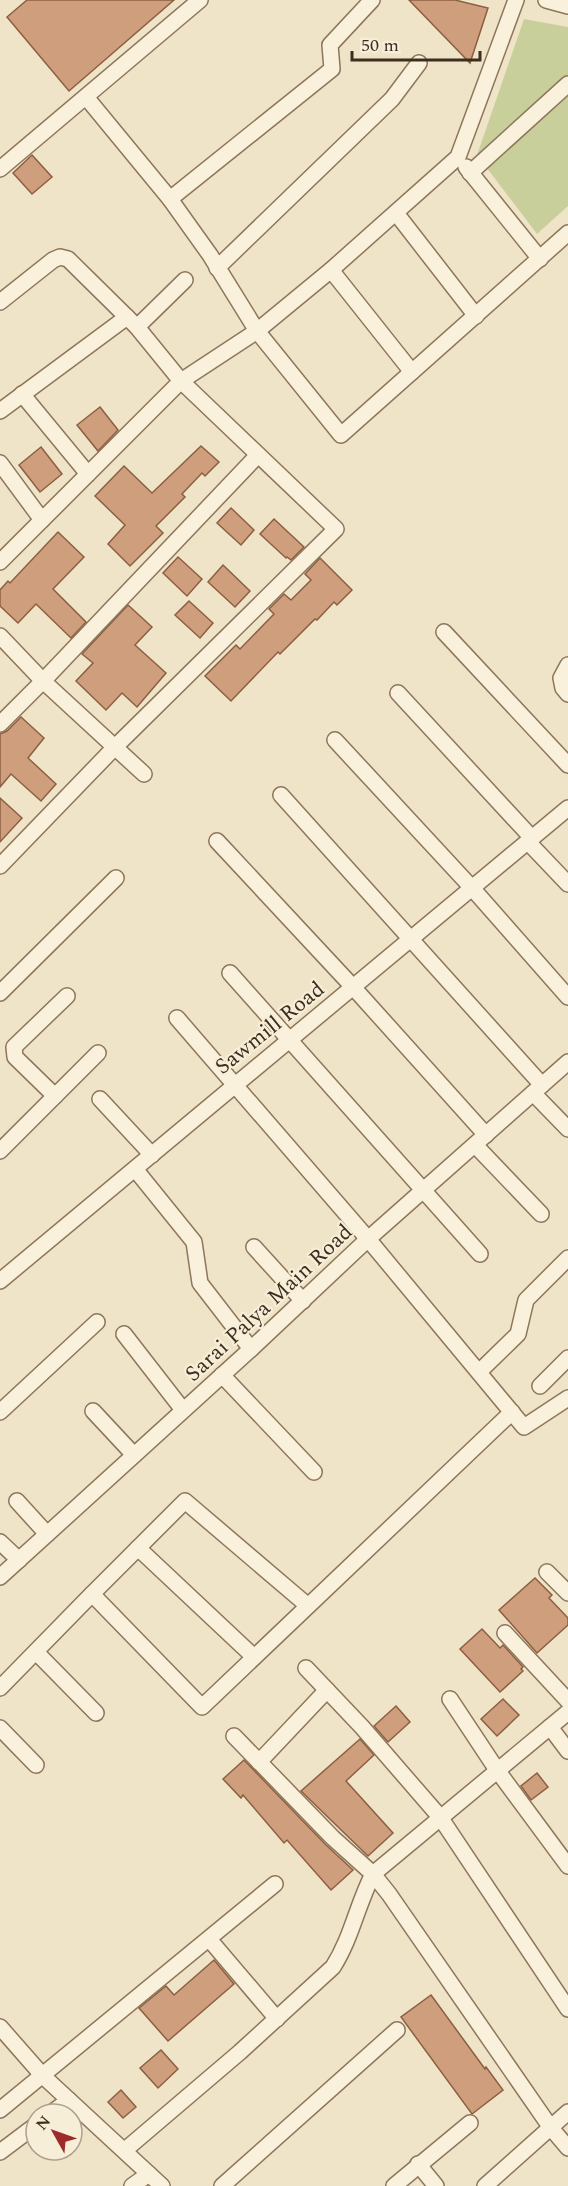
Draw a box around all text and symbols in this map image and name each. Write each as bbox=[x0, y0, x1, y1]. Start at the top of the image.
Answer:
scale bar bbox=[352, 24, 480, 62]
text: 50 m bbox=[361, 32, 399, 59]
street label: Sawmill Road bbox=[208, 973, 332, 1083]
street label: Sarai Palya Main Road bbox=[178, 1216, 360, 1390]
north arrow bbox=[24, 2102, 84, 2162]
text: N bbox=[30, 2110, 57, 2136]

